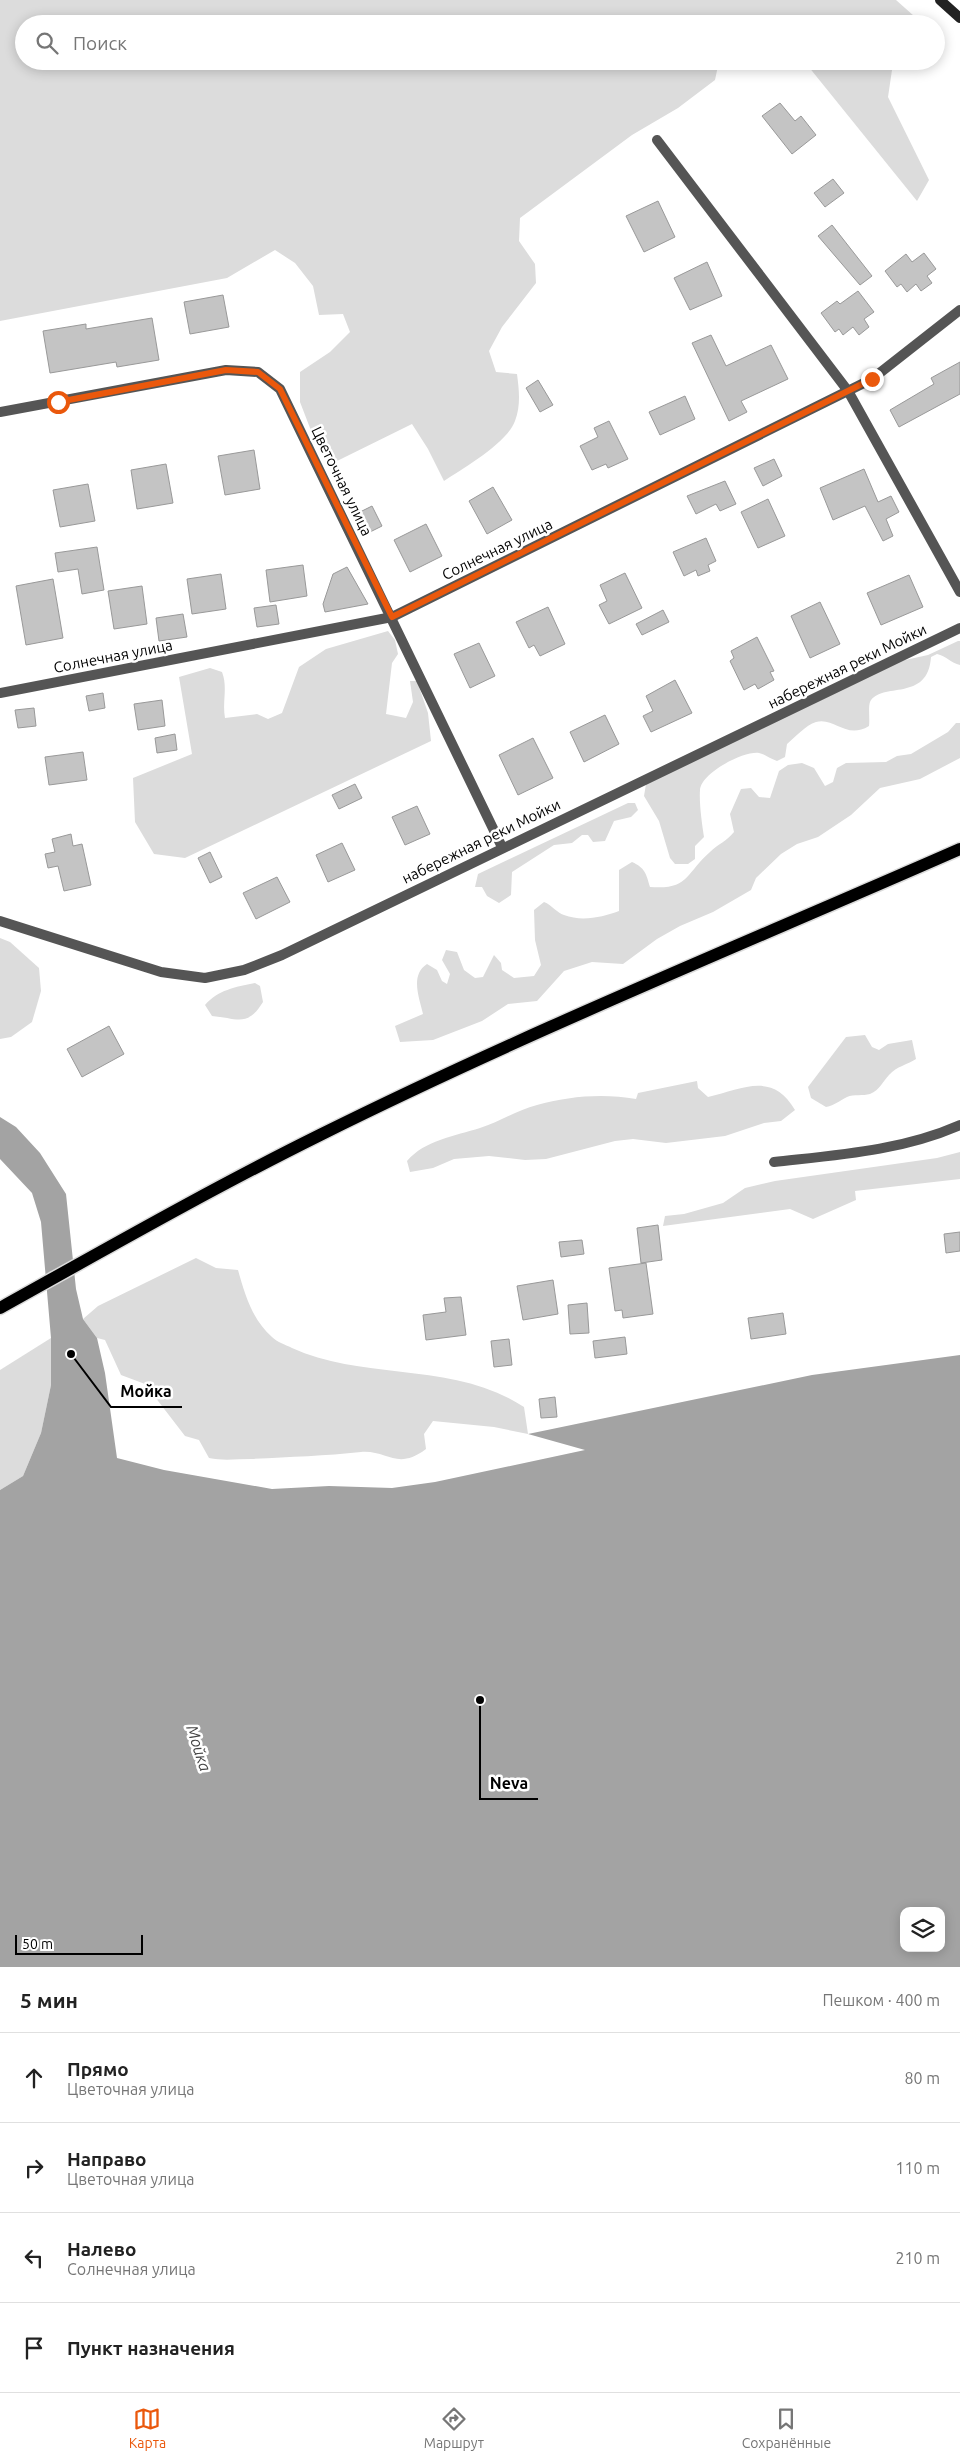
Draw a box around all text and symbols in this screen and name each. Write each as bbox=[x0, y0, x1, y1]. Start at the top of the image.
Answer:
search box bbox=[15, 15, 945, 70]
icon: search bbox=[33, 29, 61, 57]
text: Поиск bbox=[73, 32, 127, 54]
route end bbox=[861, 368, 884, 391]
route start bbox=[47, 391, 70, 414]
street label: Цветочная улица bbox=[308, 424, 376, 538]
street label: Солнечная улица bbox=[439, 515, 555, 583]
street label: набережная реки Мойки bbox=[765, 620, 929, 712]
street label: Солнечная улица bbox=[52, 636, 174, 676]
street label: набережная реки Мойки bbox=[399, 795, 563, 887]
callout: Мойка bbox=[111, 1376, 182, 1407]
text: Мойка bbox=[120, 1382, 172, 1400]
water label: Мойка bbox=[183, 1723, 215, 1774]
callout: Neva bbox=[480, 1768, 538, 1799]
text: Neva bbox=[490, 1774, 528, 1792]
map controls bbox=[900, 1907, 945, 1952]
button: layers bbox=[900, 1907, 945, 1952]
scale bar bbox=[15, 1932, 142, 1955]
text: 50 m bbox=[22, 1936, 53, 1952]
text: 5 мин bbox=[20, 1988, 78, 2012]
text: Пешком · 400 m bbox=[822, 1991, 940, 2009]
text: Прямо bbox=[67, 2058, 129, 2080]
icon: ahead bbox=[20, 2064, 48, 2092]
text: 80 m bbox=[904, 2069, 940, 2087]
text: Цветочная улица bbox=[67, 2080, 194, 2098]
text: Направо bbox=[67, 2148, 147, 2170]
icon: right bbox=[20, 2154, 48, 2182]
text: 110 m bbox=[895, 2159, 940, 2177]
text: Цветочная улица bbox=[67, 2170, 194, 2188]
text: Налево bbox=[67, 2238, 136, 2260]
icon: left bbox=[20, 2244, 48, 2272]
text: 210 m bbox=[895, 2249, 940, 2267]
text: Солнечная улица bbox=[67, 2260, 196, 2278]
icon: arrive bbox=[20, 2334, 48, 2362]
text: Пункт назначения bbox=[67, 2337, 235, 2359]
tab: Карта bbox=[129, 2405, 166, 2451]
tab: Маршрут bbox=[424, 2405, 484, 2451]
tab: Сохранённые bbox=[742, 2405, 831, 2451]

